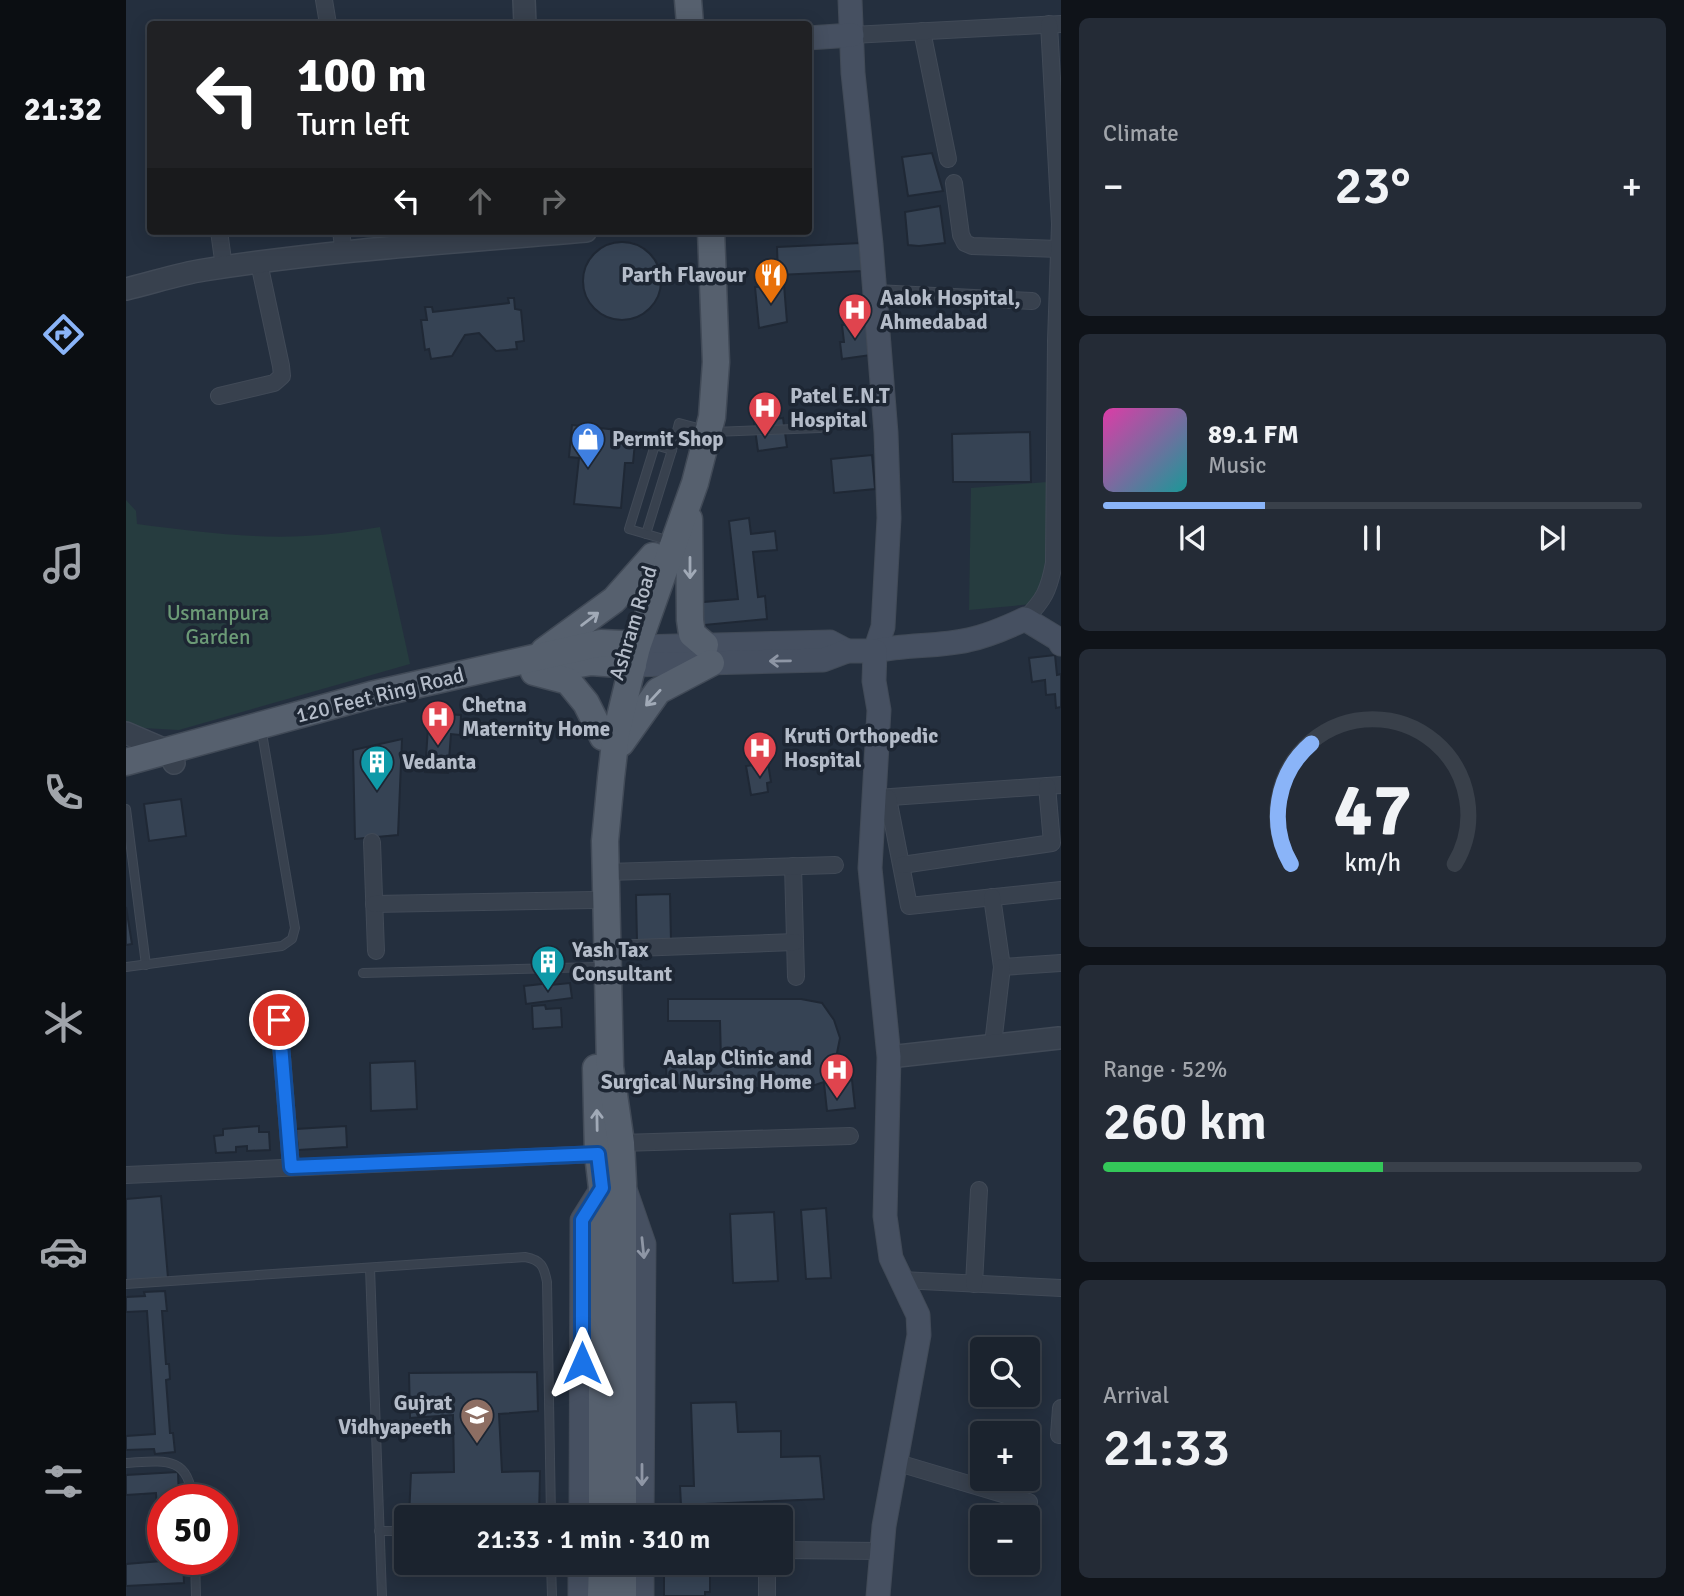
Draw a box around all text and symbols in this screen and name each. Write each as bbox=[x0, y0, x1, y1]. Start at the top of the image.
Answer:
text: 100 m bbox=[297, 45, 427, 105]
icon: left bbox=[182, 49, 273, 140]
text: 21:32 bbox=[24, 90, 102, 129]
text: Turn left bbox=[297, 105, 410, 144]
text: Climate bbox=[1103, 119, 1179, 148]
text: 23° bbox=[1334, 154, 1411, 218]
text: − bbox=[1103, 163, 1124, 210]
text: + bbox=[1621, 163, 1642, 210]
icon: left bbox=[388, 182, 426, 220]
icon: ahead bbox=[461, 182, 499, 220]
icon: right bbox=[534, 182, 572, 220]
restaurant icon: Parth Flavour bbox=[752, 256, 790, 305]
place label: Parth Flavour bbox=[621, 262, 747, 288]
place label: Aalok Hospital, Ahmedabad bbox=[880, 285, 1021, 335]
hospital icon: Aalok Hospital, Ahmedabad bbox=[836, 291, 874, 340]
icon: directions bbox=[39, 310, 88, 359]
place label: Patel E.N.T Hospital bbox=[790, 383, 890, 433]
hospital icon: Patel E.N.T Hospital bbox=[746, 389, 784, 438]
text: 89.1 FM bbox=[1208, 419, 1299, 451]
shop icon: Permit Shop bbox=[569, 420, 607, 469]
place label: Permit Shop bbox=[612, 426, 724, 452]
text: Music bbox=[1208, 451, 1266, 480]
icon: previous bbox=[1174, 519, 1212, 557]
icon: pause bbox=[1353, 519, 1391, 557]
icon: next bbox=[1533, 519, 1571, 557]
icon: music bbox=[39, 539, 88, 588]
one-way arrow bbox=[683, 556, 697, 579]
street label: Ashram Road bbox=[603, 563, 663, 683]
park label: Usmanpura Garden bbox=[167, 600, 269, 650]
one-way arrow bbox=[580, 611, 598, 626]
one-way arrow bbox=[769, 655, 792, 668]
street label: 120 Feet Ring Road bbox=[293, 662, 467, 728]
one-way arrow bbox=[645, 689, 662, 706]
place label: Chetna Maternity Home bbox=[462, 692, 610, 742]
hospital icon: Chetna Maternity Home bbox=[419, 698, 457, 747]
place label: Kruti Orthopedic Hospital bbox=[784, 723, 938, 773]
hospital icon: Kruti Orthopedic Hospital bbox=[741, 729, 779, 778]
building icon: Vedanta bbox=[358, 743, 396, 792]
place label: Vedanta bbox=[402, 749, 477, 775]
text: 47 bbox=[1333, 766, 1412, 855]
icon: phone bbox=[39, 768, 88, 817]
text: km/h bbox=[1344, 847, 1401, 878]
place label: Yash Tax Consultant bbox=[571, 937, 672, 987]
building icon: Yash Tax Consultant bbox=[529, 943, 567, 992]
pin bbox=[249, 990, 309, 1050]
icon: climate bbox=[39, 998, 88, 1047]
icon: arrive bbox=[260, 1001, 298, 1039]
place label: Aalap Clinic and Surgical Nursing Home bbox=[601, 1045, 812, 1095]
hospital icon: Aalap Clinic and Surgical Nursing Home bbox=[818, 1051, 856, 1100]
text: Range · 52% bbox=[1103, 1055, 1227, 1084]
text: 260 km bbox=[1103, 1090, 1267, 1154]
one-way arrow bbox=[590, 1109, 604, 1132]
icon: car bbox=[39, 1227, 88, 1276]
one-way arrow bbox=[636, 1236, 649, 1259]
position arrow bbox=[545, 1326, 619, 1400]
map controls bbox=[970, 1337, 1040, 1575]
button: search bbox=[970, 1337, 1040, 1407]
text: Arrival bbox=[1103, 1381, 1169, 1410]
place label: Gujrat Vidhyapeeth bbox=[338, 1390, 452, 1440]
school or university icon: Gujrat Vidhyapeeth bbox=[458, 1396, 496, 1445]
text: 21:33 bbox=[1103, 1416, 1230, 1480]
button: + bbox=[970, 1421, 1040, 1491]
icon: filters bbox=[39, 1457, 88, 1506]
one-way arrow bbox=[635, 1463, 649, 1486]
speed limit sign: 50 bbox=[147, 1484, 238, 1575]
button: − bbox=[970, 1505, 1040, 1575]
text: 21:33 · 1 min · 310 m bbox=[477, 1524, 710, 1556]

